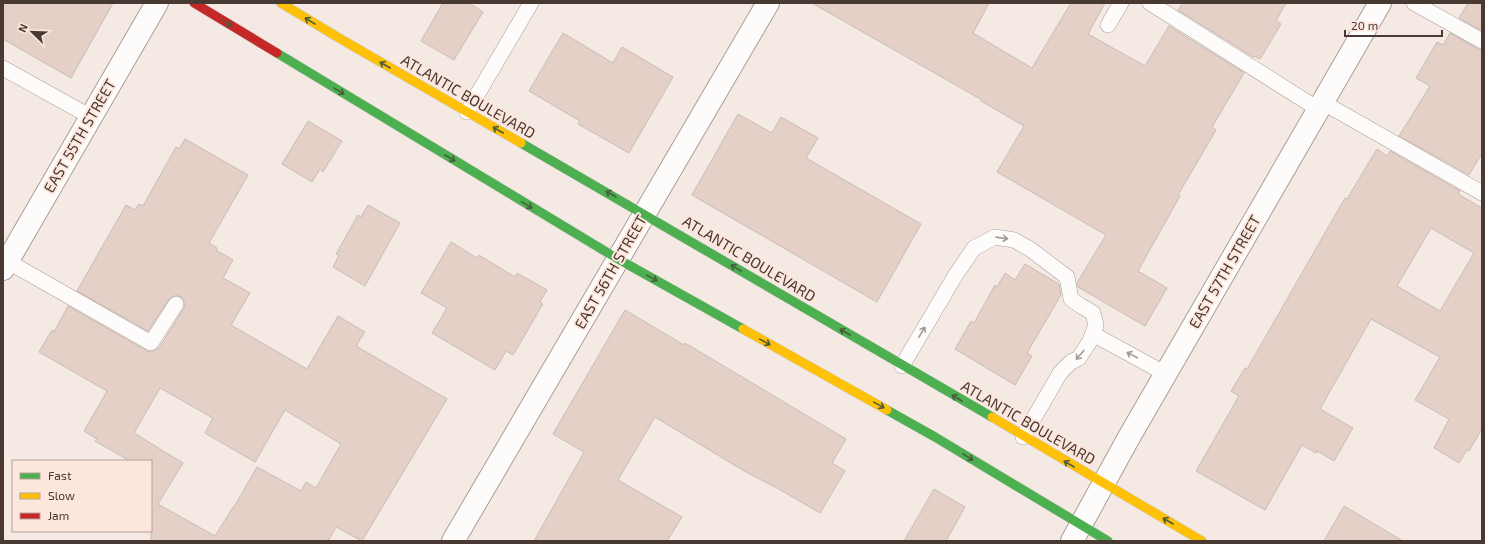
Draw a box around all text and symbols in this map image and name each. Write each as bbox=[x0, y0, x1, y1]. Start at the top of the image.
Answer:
north arrow bbox=[12, 12, 52, 52]
scale bar bbox=[1345, 12, 1442, 38]
one-way arrow bbox=[304, 16, 316, 24]
text: 20 m bbox=[1351, 18, 1378, 32]
one-way arrow bbox=[221, 20, 233, 28]
text: N bbox=[15, 22, 30, 34]
street label: ATLANTIC BOULEVARD bbox=[398, 50, 539, 142]
one-way arrow bbox=[379, 61, 391, 69]
street label: EAST 55TH STREET bbox=[39, 75, 119, 195]
one-way arrow bbox=[333, 87, 345, 95]
one-way arrow bbox=[492, 125, 504, 133]
one-way arrow bbox=[444, 154, 455, 162]
one-way arrow bbox=[605, 190, 617, 198]
one-way arrow bbox=[521, 201, 533, 209]
street label: EAST 56TH STREET bbox=[570, 211, 650, 332]
street label: ATLANTIC BOULEVARD bbox=[680, 211, 819, 305]
street label: EAST 57TH STREET bbox=[1184, 212, 1264, 331]
one-way arrow bbox=[995, 234, 1008, 242]
one-way arrow bbox=[730, 264, 742, 272]
one-way arrow bbox=[646, 275, 658, 283]
one-way arrow bbox=[918, 326, 926, 338]
one-way arrow bbox=[839, 328, 851, 336]
one-way arrow bbox=[759, 338, 771, 346]
one-way arrow bbox=[1076, 349, 1084, 360]
one-way arrow bbox=[1126, 351, 1138, 358]
street label: ATLANTIC BOULEVARD bbox=[958, 376, 1099, 468]
one-way arrow bbox=[951, 394, 963, 402]
one-way arrow bbox=[873, 402, 885, 410]
one-way arrow bbox=[962, 453, 973, 461]
one-way arrow bbox=[1063, 459, 1075, 467]
legend bbox=[12, 460, 152, 532]
text: Fast bbox=[48, 468, 72, 482]
text: Slow bbox=[48, 488, 75, 502]
text: Jam bbox=[48, 508, 69, 522]
one-way arrow bbox=[1162, 517, 1174, 525]

